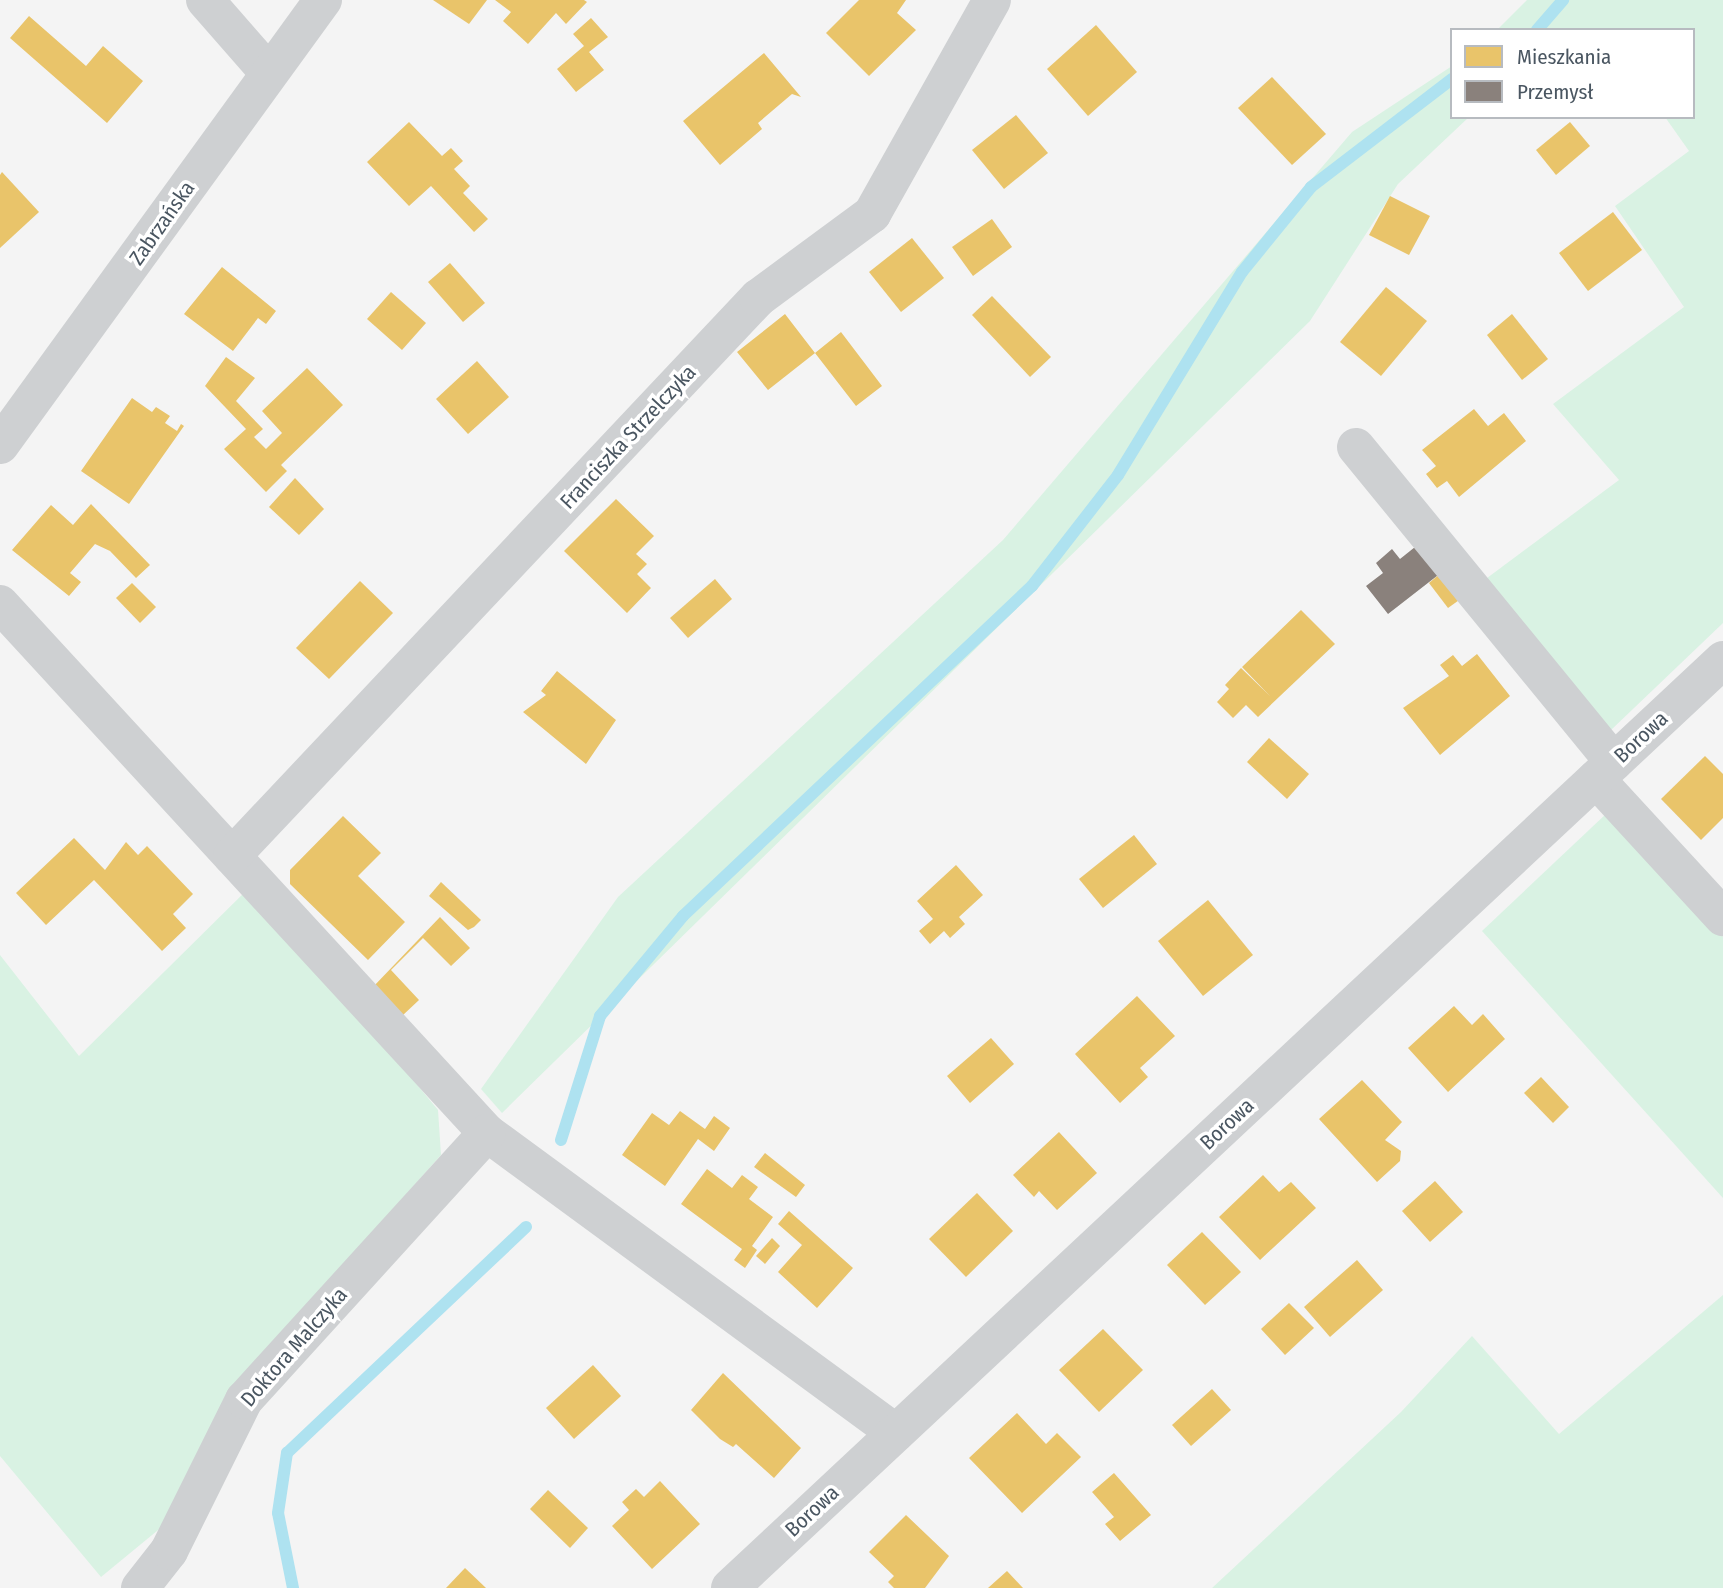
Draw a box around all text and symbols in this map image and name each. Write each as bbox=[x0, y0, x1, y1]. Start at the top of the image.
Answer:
legend bbox=[1450, 28, 1695, 119]
text: Mieszkania bbox=[1517, 44, 1611, 70]
text: Przemysł bbox=[1517, 79, 1593, 105]
street label: Zabrzańska bbox=[124, 176, 200, 270]
street label: Franciszka Strzelczyka bbox=[555, 360, 701, 514]
street label: Borowa bbox=[1609, 706, 1673, 768]
street label: Borowa bbox=[1195, 1093, 1259, 1155]
street label: Doktora Malczyka bbox=[235, 1282, 353, 1412]
street label: Borowa bbox=[780, 1480, 844, 1542]

